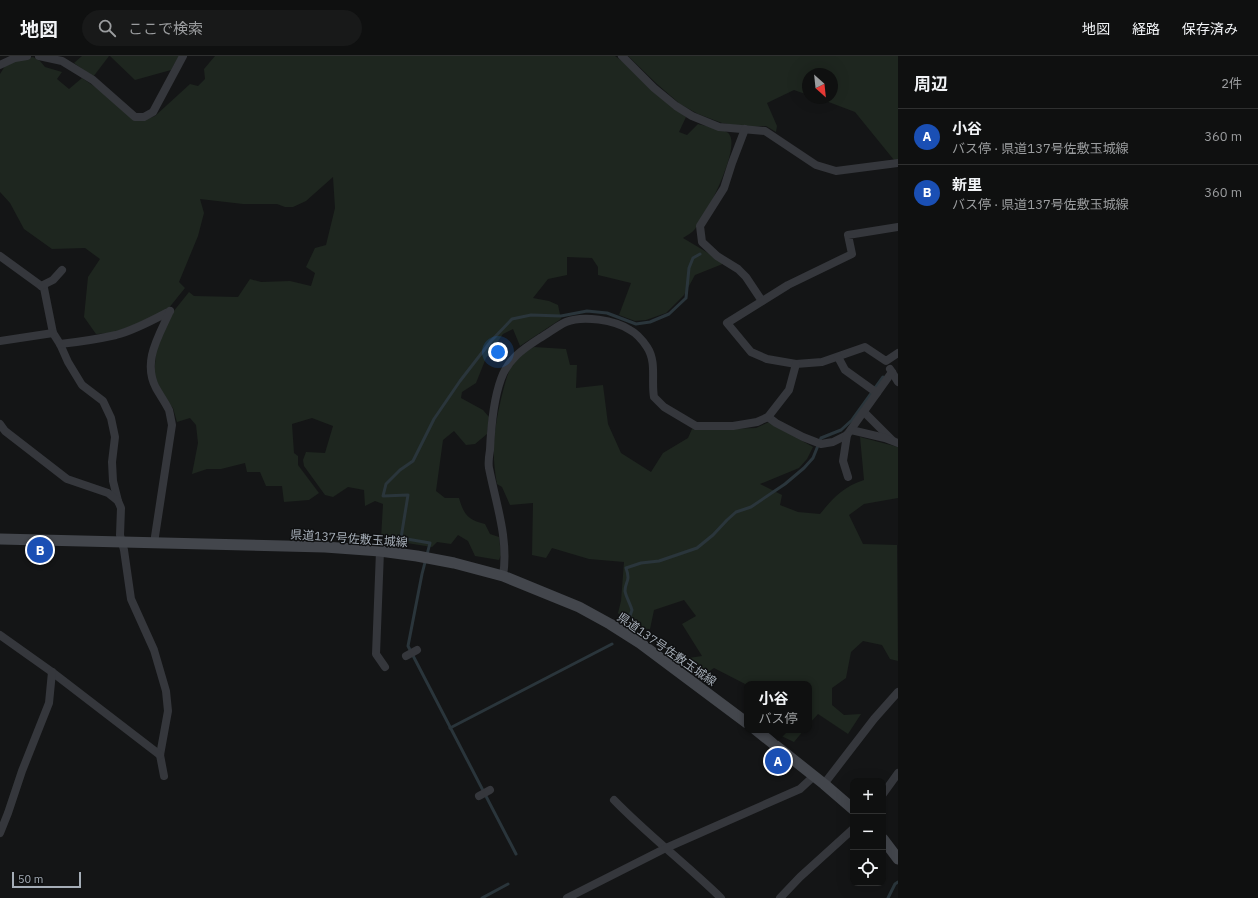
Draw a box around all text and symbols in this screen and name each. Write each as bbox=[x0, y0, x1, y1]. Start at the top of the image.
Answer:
search box bbox=[82, 10, 362, 46]
text: 地図 bbox=[20, 17, 58, 41]
icon: search bbox=[96, 17, 118, 39]
text: ここで検索 bbox=[128, 19, 203, 38]
text: 地図 bbox=[1082, 20, 1110, 38]
text: 経路 bbox=[1132, 20, 1160, 38]
text: 保存済み bbox=[1182, 20, 1238, 38]
north arrow bbox=[802, 68, 838, 104]
text: 周辺 bbox=[914, 73, 948, 95]
text: 2件 bbox=[1221, 75, 1242, 92]
text: 小谷 bbox=[952, 119, 982, 138]
text: A bbox=[923, 128, 931, 145]
text: 360 m bbox=[1204, 128, 1242, 145]
text: バス停 · 県道137号佐敷玉城線 bbox=[952, 140, 1129, 157]
text: 新里 bbox=[952, 175, 982, 194]
text: B bbox=[923, 184, 931, 201]
text: 360 m bbox=[1204, 184, 1242, 201]
text: バス停 · 県道137号佐敷玉城線 bbox=[952, 196, 1129, 213]
your location bbox=[488, 342, 508, 362]
street label: 県道137号佐敷玉城線 bbox=[290, 526, 408, 550]
pin: B bbox=[27, 535, 53, 565]
street label: 県道137号佐敷玉城線 bbox=[615, 609, 719, 689]
popup bbox=[744, 681, 812, 733]
text: 小谷 bbox=[758, 689, 789, 708]
text: バス停 bbox=[758, 710, 798, 727]
pin: A bbox=[765, 746, 791, 776]
map controls bbox=[850, 778, 886, 886]
button: + bbox=[850, 778, 886, 814]
button: − bbox=[850, 814, 886, 850]
button: locate bbox=[850, 850, 886, 886]
scale bar bbox=[12, 870, 81, 889]
text: 50 m bbox=[18, 872, 43, 886]

